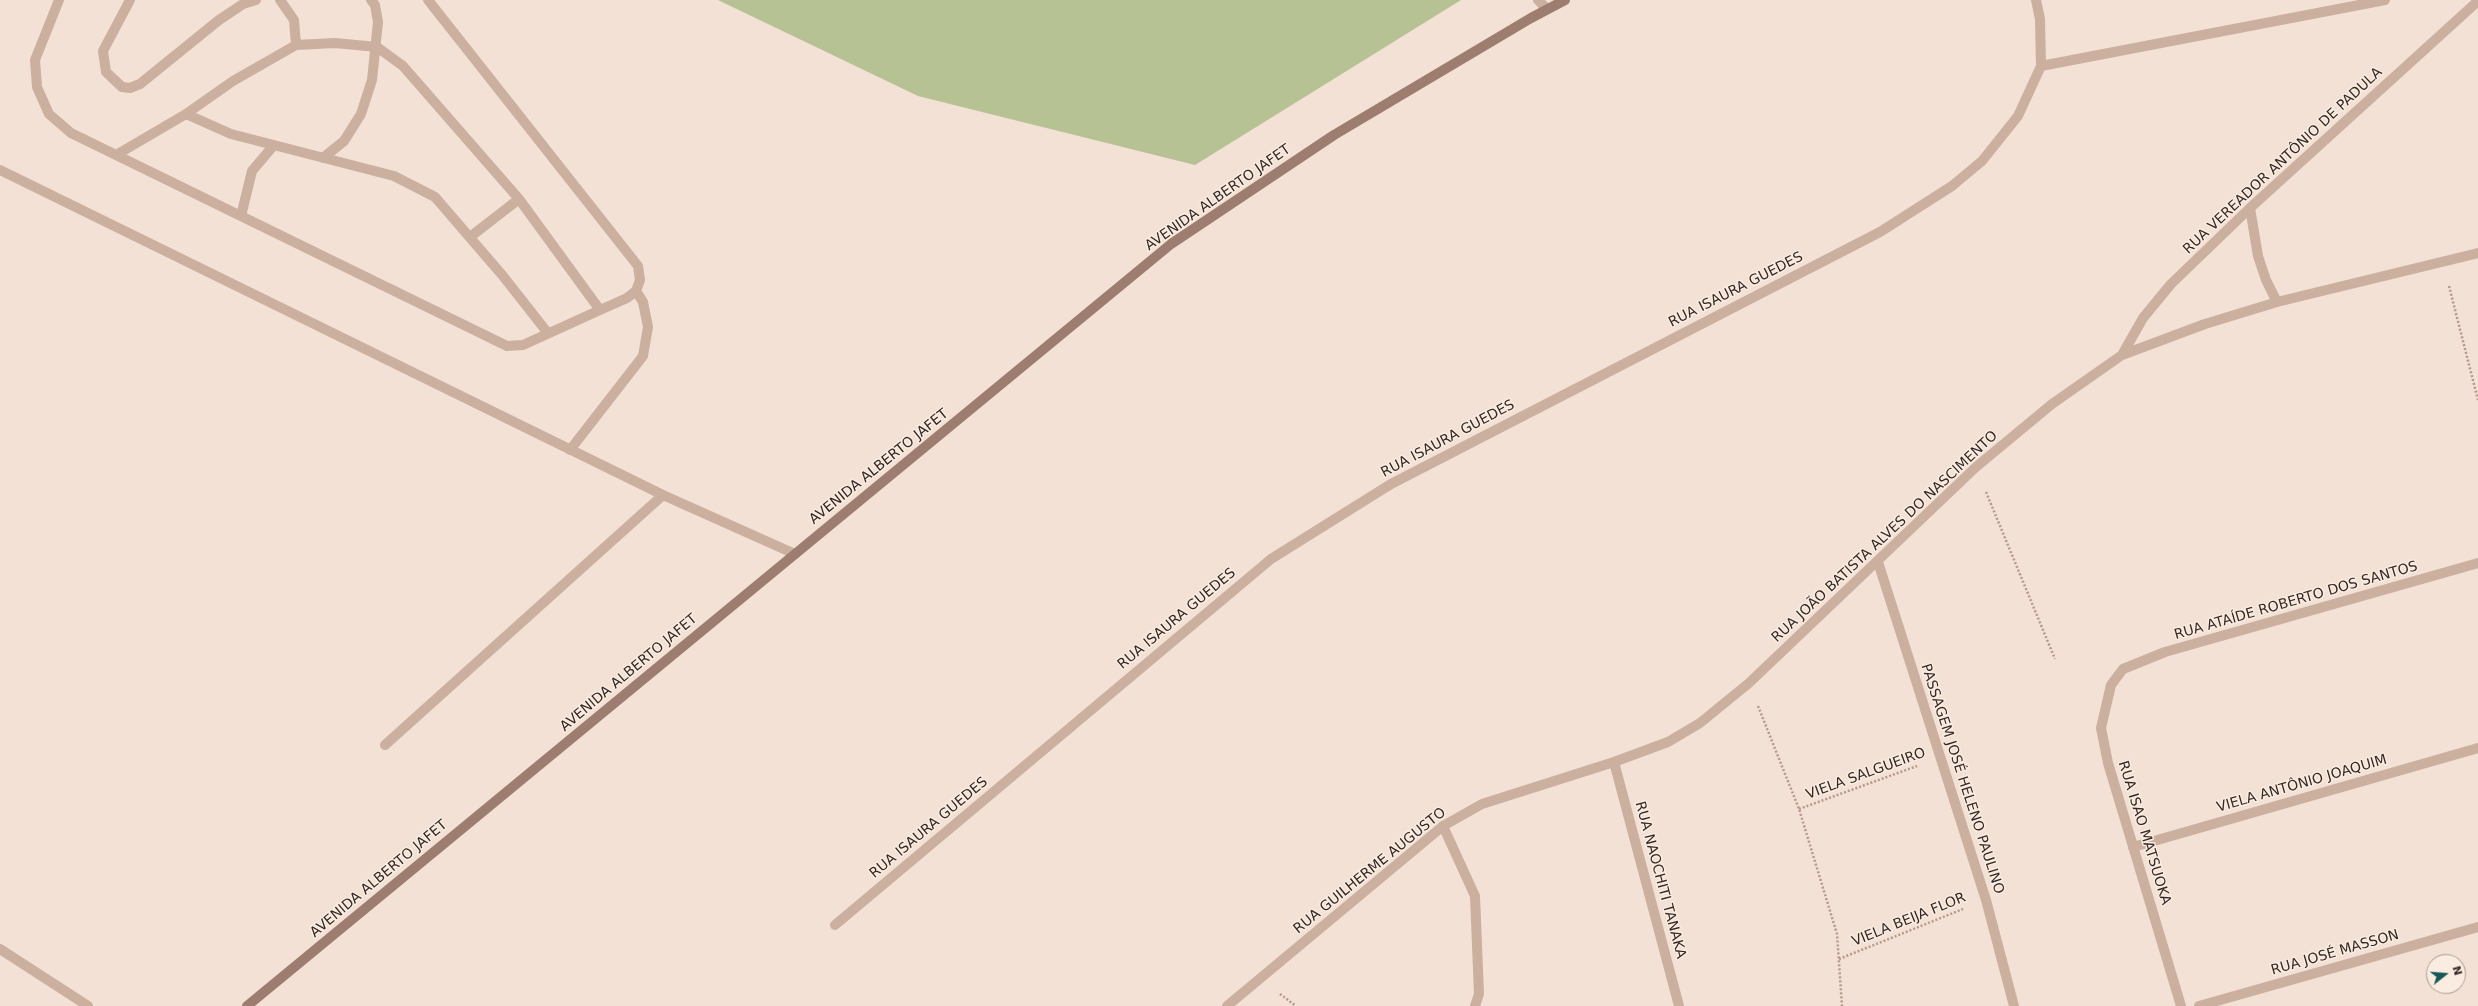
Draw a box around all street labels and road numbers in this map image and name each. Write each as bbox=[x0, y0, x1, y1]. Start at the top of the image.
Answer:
street label: RUA VEREADOR ANTÔNIO DE PADULA bbox=[2180, 64, 2386, 258]
street label: AVENIDA ALBERTO JAFET bbox=[1142, 141, 1294, 255]
street label: RUA ISAURA GUEDES bbox=[1666, 249, 1806, 331]
street label: RUA ISAURA GUEDES bbox=[1378, 397, 1518, 481]
street label: AVENIDA ALBERTO JAFET bbox=[806, 406, 952, 528]
street label: RUA JOÃO BATISTA ALVES DO NASCIMENTO bbox=[1769, 428, 2001, 646]
street label: RUA ATAÍDE ROBERTO DOS SANTOS bbox=[2172, 558, 2420, 644]
street label: RUA ISAURA GUEDES bbox=[1115, 565, 1239, 673]
street label: AVENIDA ALBERTO JAFET bbox=[557, 611, 701, 735]
street label: PASSAGEM JOSÉ HELENO PAULINO bbox=[1917, 662, 2007, 896]
street label: VIELA SALGUEIRO bbox=[1804, 745, 1928, 803]
street label: VIELA ANTÔNIO JOAQUIM bbox=[2215, 752, 2389, 816]
street label: RUA ISAO MATSUOKA bbox=[2114, 759, 2174, 907]
street label: RUA ISAURA GUEDES bbox=[867, 774, 991, 882]
street label: RUA NAOCHITI TANAKA bbox=[1631, 800, 1689, 960]
street label: RUA GUILHERME AUGUSTO bbox=[1291, 804, 1449, 938]
street label: AVENIDA ALBERTO JAFET bbox=[307, 817, 451, 941]
street label: VIELA BEIJA FLOR bbox=[1850, 889, 1968, 951]
street label: RUA JOSÉ MASSON bbox=[2269, 927, 2401, 979]

